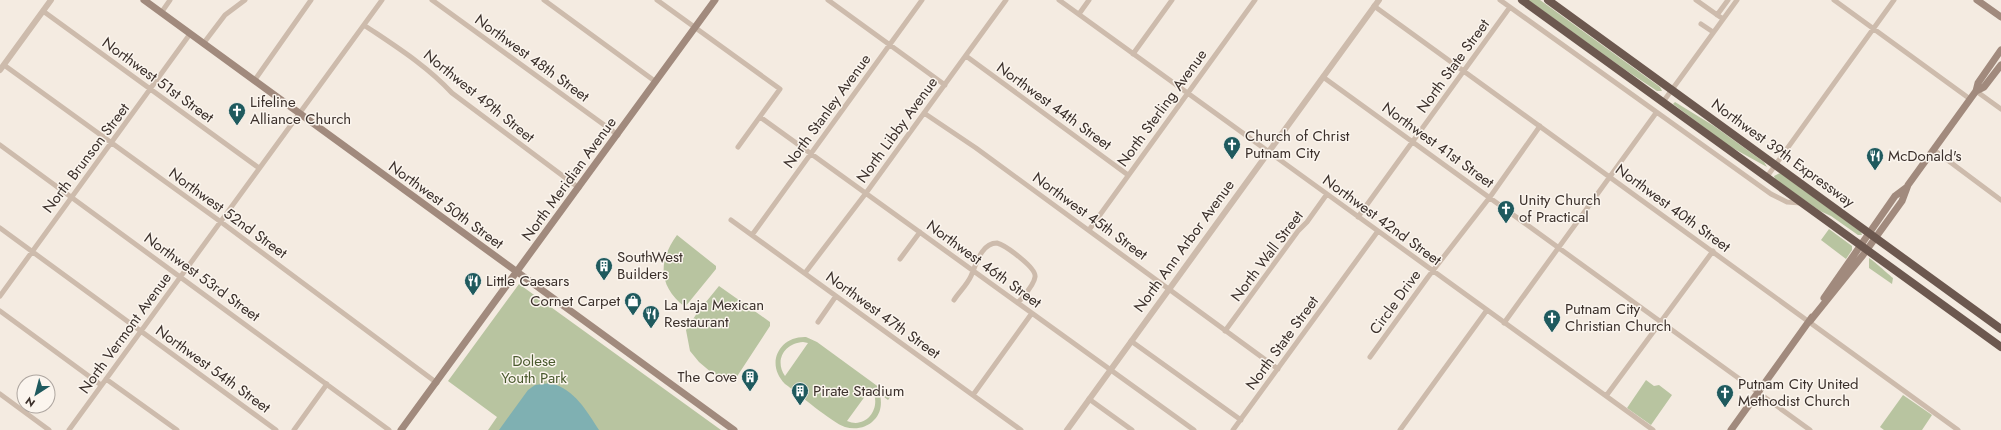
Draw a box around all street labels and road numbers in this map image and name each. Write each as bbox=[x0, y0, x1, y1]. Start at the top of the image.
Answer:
street label: Northwest 48th Street bbox=[470, 9, 594, 107]
street label: North State Street bbox=[1411, 14, 1495, 118]
street label: Northwest 51st Street bbox=[98, 32, 219, 128]
street label: Northwest 49th Street bbox=[419, 44, 540, 148]
street label: North Sterling Avenue bbox=[1112, 44, 1212, 171]
street label: North Stanley Avenue bbox=[778, 49, 876, 173]
street label: Northwest 44th Street bbox=[992, 57, 1116, 156]
street label: North Libby Avenue bbox=[851, 72, 943, 188]
street label: Northwest 39th Expressway bbox=[1707, 93, 1860, 213]
street label: Northwest 41st Street bbox=[1377, 97, 1499, 193]
street label: North Brunson Street bbox=[37, 98, 135, 218]
street label: North Meridian Avenue bbox=[516, 112, 622, 246]
street label: Northwest 50th Street bbox=[384, 156, 508, 255]
street label: Northwest 40th Street bbox=[1611, 159, 1735, 258]
street label: Northwest 52nd Street bbox=[164, 162, 292, 264]
street label: Northwest 45th Street bbox=[1028, 167, 1152, 265]
street label: Northwest 42nd Street bbox=[1318, 169, 1446, 271]
street label: North Ann Arbor Avenue bbox=[1128, 175, 1240, 317]
street label: North Wall Street bbox=[1226, 206, 1309, 306]
street label: Northwest 46th Street bbox=[922, 215, 1046, 314]
street label: Northwest 53rd Street bbox=[139, 227, 265, 327]
street label: Circle Drive bbox=[1364, 265, 1426, 339]
street label: Northwest 47th Street bbox=[821, 266, 945, 364]
street label: North Vermont Avenue bbox=[73, 268, 177, 398]
street label: North State Street bbox=[1240, 291, 1324, 395]
street label: Northwest 54th Street bbox=[151, 320, 275, 418]

